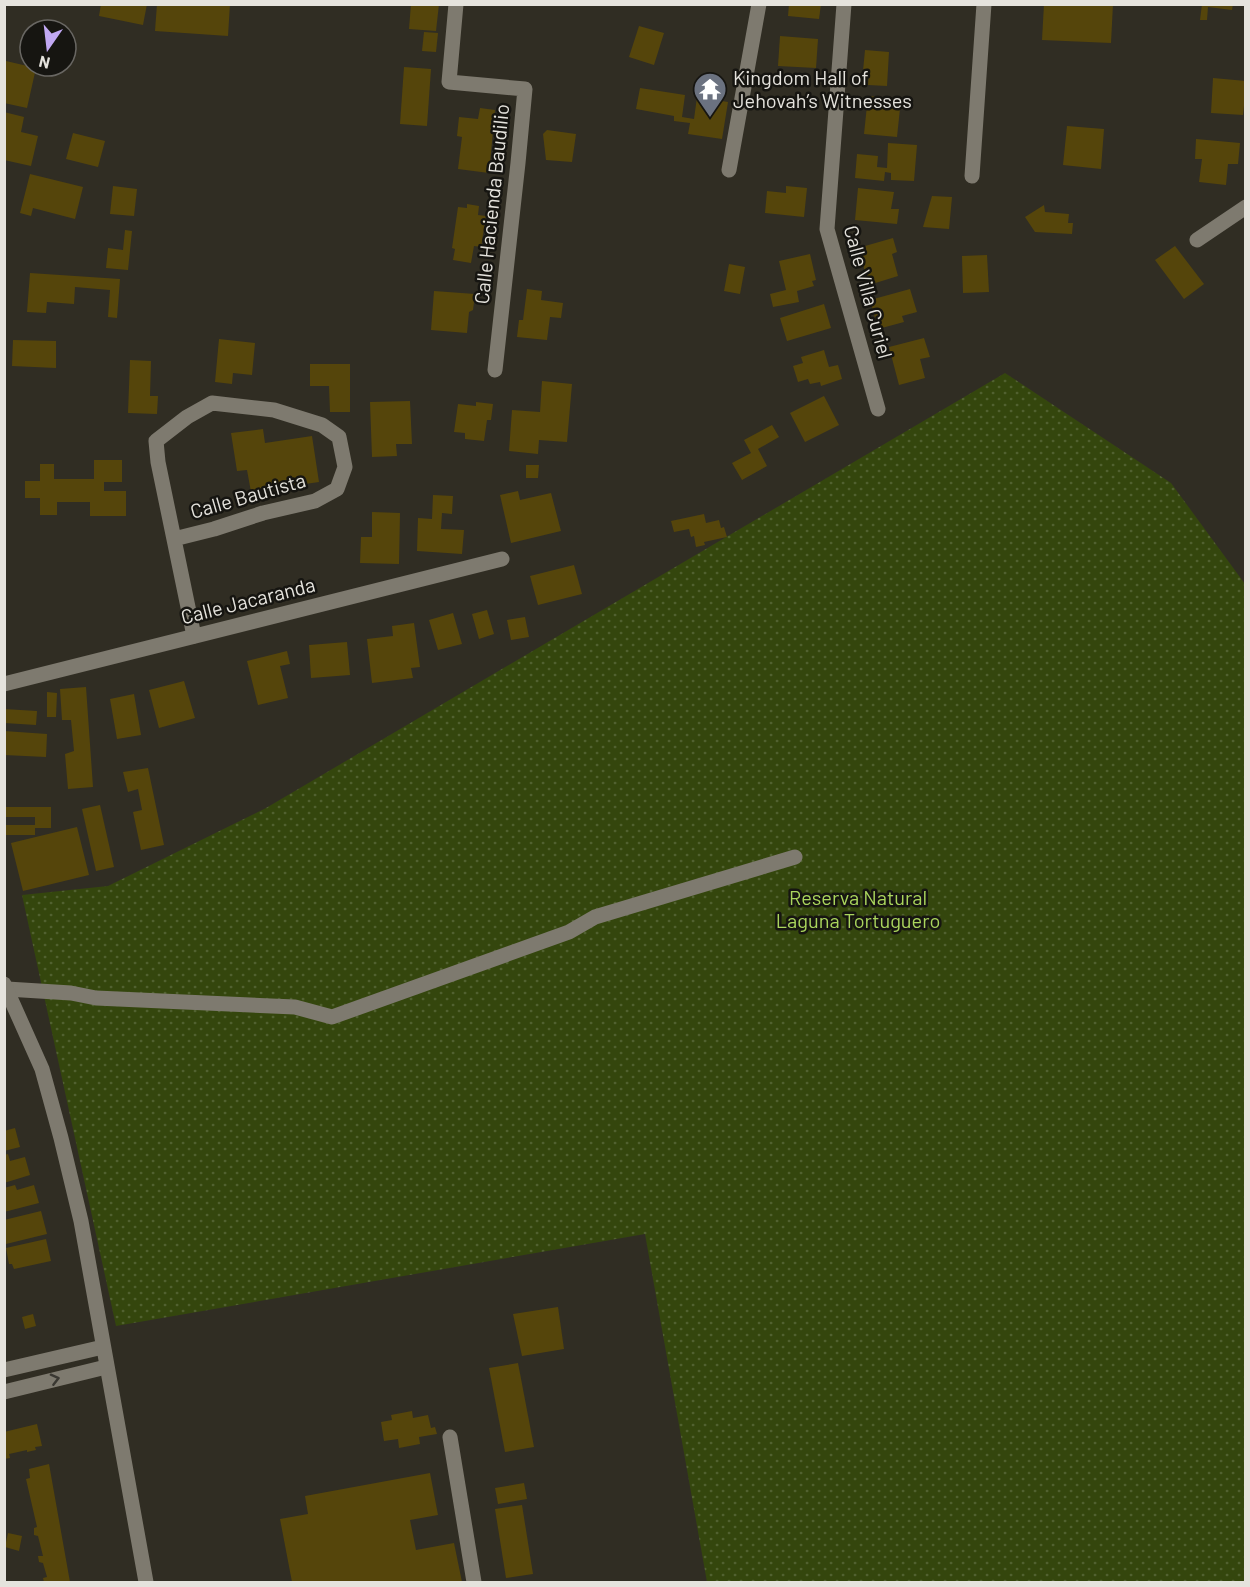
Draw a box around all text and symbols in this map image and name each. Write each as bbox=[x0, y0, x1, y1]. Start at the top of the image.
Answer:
north arrow bbox=[18, 18, 78, 78]
text: N bbox=[37, 53, 52, 74]
place label: Kingdom Hall of Jehovah’s Witnesses bbox=[733, 65, 912, 112]
temple icon: Kingdom Hall of Jehovah’s Witnesses bbox=[692, 71, 728, 118]
street label: Calle Hacienda Baudilio bbox=[469, 103, 513, 305]
street label: Calle Villa Curiel bbox=[840, 223, 898, 361]
street label: Calle Bautista bbox=[187, 467, 308, 523]
street label: Calle Jacaranda bbox=[178, 572, 317, 628]
park label: Reserva Natural Laguna Tortuguero bbox=[776, 885, 940, 932]
one-way arrow bbox=[50, 1374, 60, 1387]

